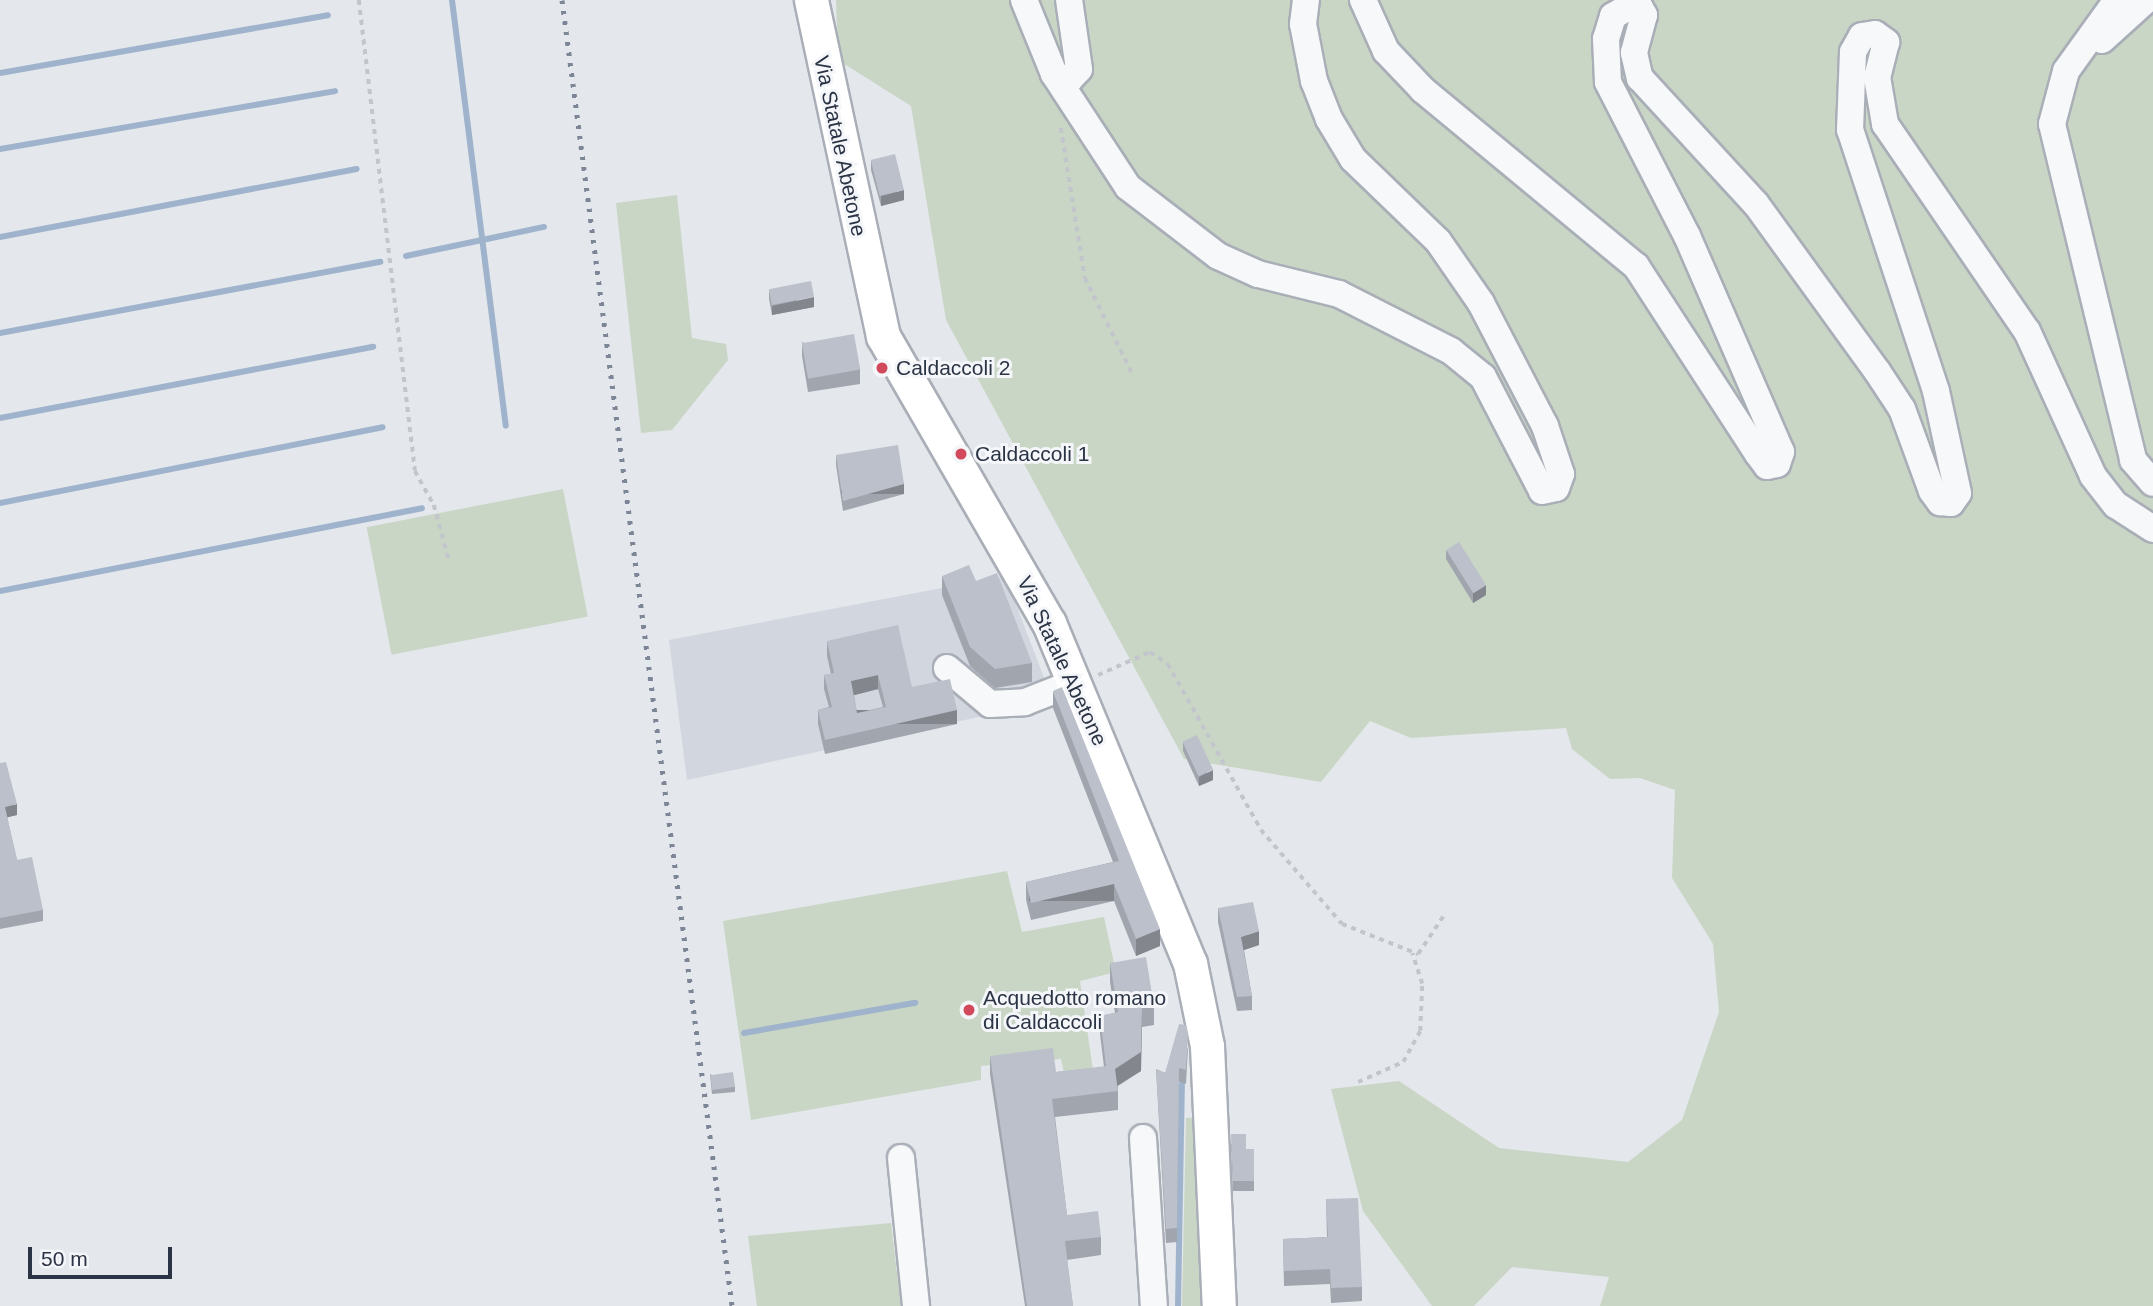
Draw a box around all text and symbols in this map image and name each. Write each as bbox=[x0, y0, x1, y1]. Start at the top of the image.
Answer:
street label: Via Statale Abetone bbox=[808, 53, 872, 239]
place label: Caldaccoli 2 bbox=[896, 355, 1010, 381]
marker: Caldaccoli 2 bbox=[874, 360, 890, 376]
place label: Caldaccoli 1 bbox=[975, 441, 1089, 467]
marker: Caldaccoli 1 bbox=[953, 446, 969, 462]
street label: Via Statale Abetone bbox=[1011, 572, 1113, 750]
place label: Acquedotto romano di Caldaccoli bbox=[983, 985, 1166, 1035]
marker: Acquedotto romano di Caldaccoli bbox=[961, 1002, 977, 1018]
scale bar bbox=[32, 1232, 175, 1276]
text: 50 m bbox=[41, 1247, 88, 1270]

